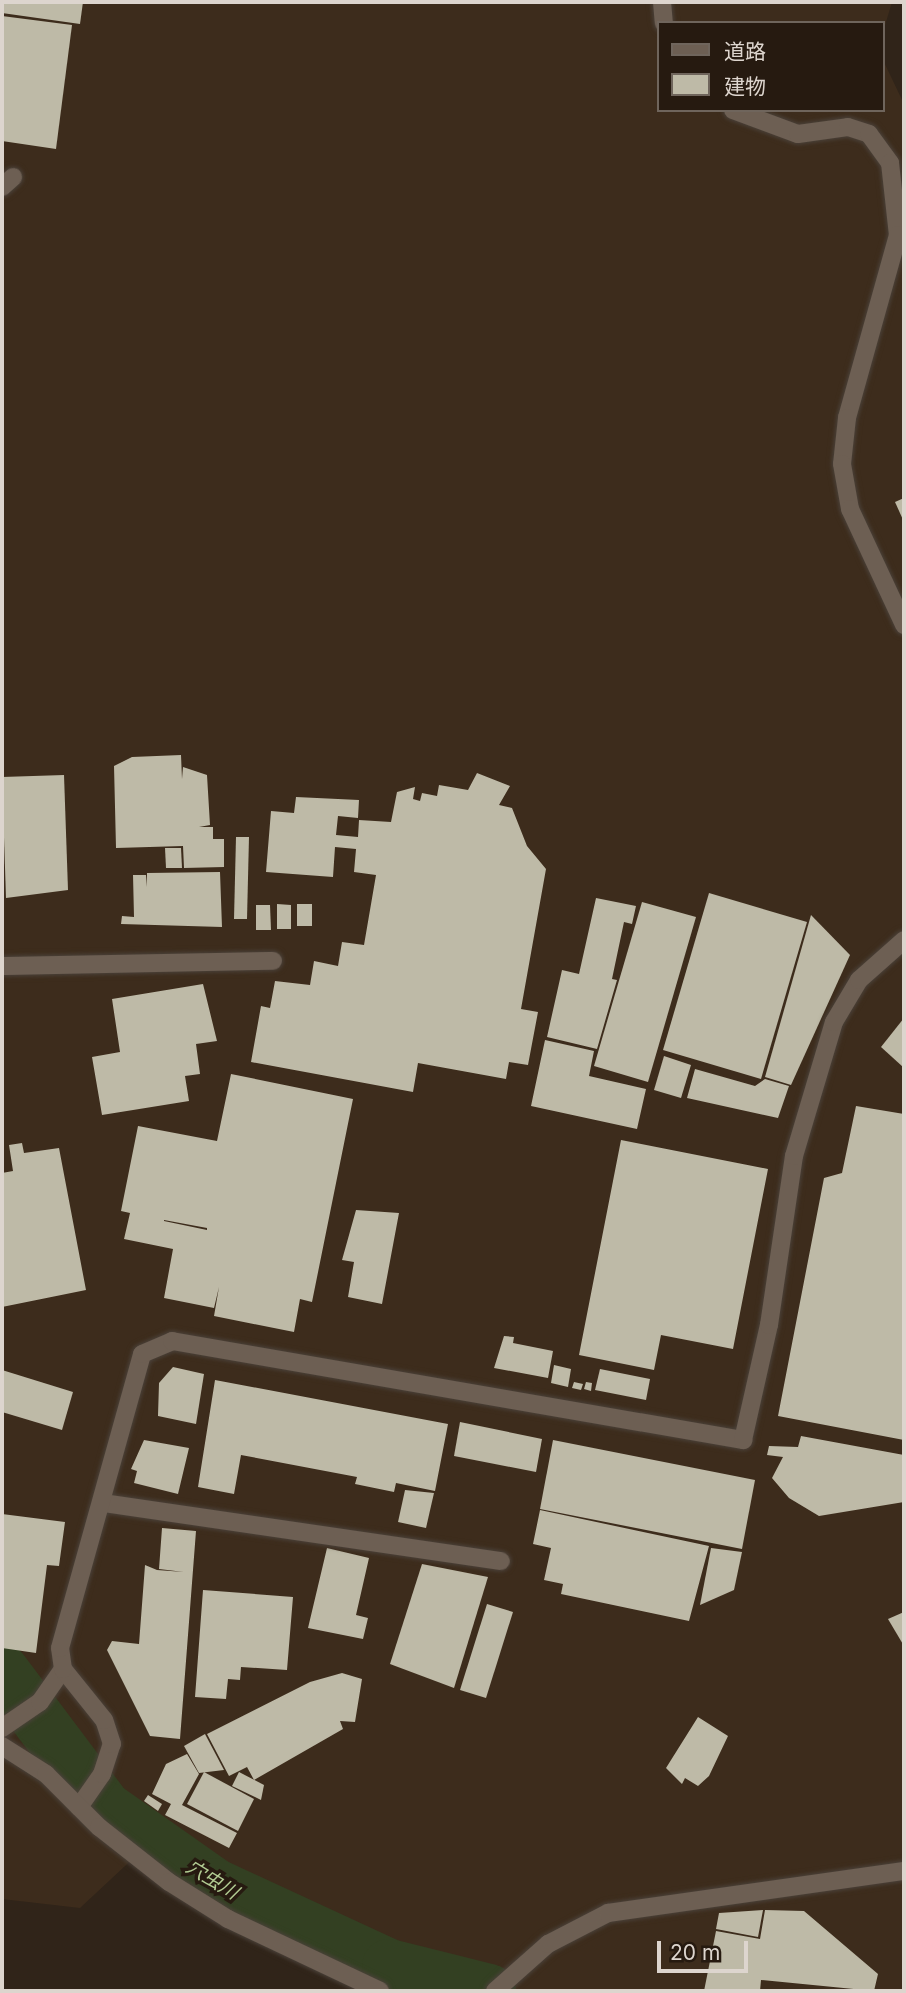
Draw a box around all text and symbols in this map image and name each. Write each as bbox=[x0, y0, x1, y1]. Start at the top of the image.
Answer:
legend bbox=[657, 21, 885, 112]
text: 道路 bbox=[724, 39, 766, 64]
text: 建物 bbox=[724, 74, 766, 99]
water label: 穴虫川 bbox=[182, 1856, 242, 1904]
scale bar bbox=[661, 1926, 752, 1970]
text: 20 m bbox=[670, 1940, 720, 1965]

